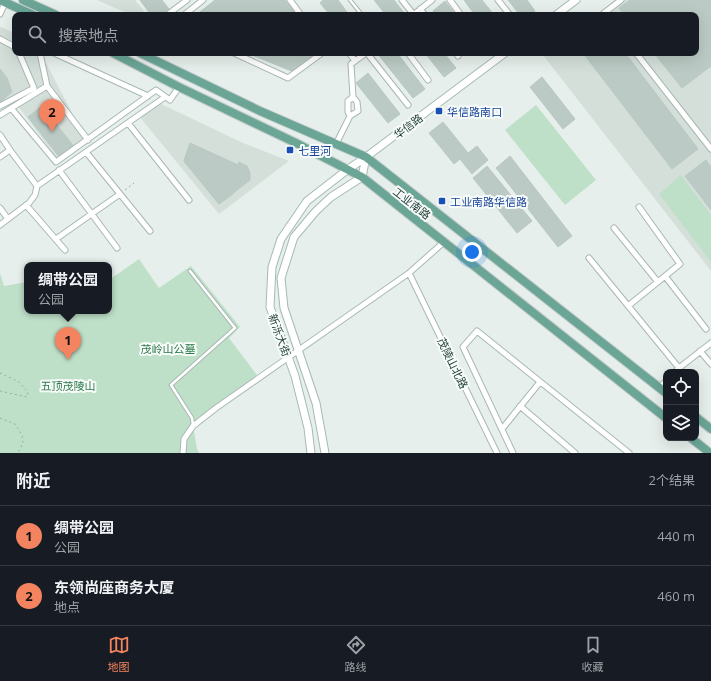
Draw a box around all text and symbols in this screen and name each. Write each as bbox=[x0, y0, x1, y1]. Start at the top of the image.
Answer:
search box bbox=[12, 12, 699, 56]
icon: search bbox=[26, 23, 48, 45]
text: 搜索地点 bbox=[58, 25, 118, 45]
pin: 2 bbox=[39, 99, 65, 132]
place label: 华信路南口 bbox=[447, 104, 502, 119]
marker: 华信路南口 bbox=[434, 106, 444, 116]
street label: 华信路 bbox=[390, 110, 426, 142]
place label: 七里河 bbox=[298, 143, 331, 158]
marker: 七里河 bbox=[285, 145, 295, 155]
street label: 工业南路 bbox=[390, 184, 434, 222]
place label: 工业南路华信路 bbox=[450, 194, 527, 209]
marker: 工业南路华信路 bbox=[437, 196, 447, 206]
your location bbox=[462, 242, 482, 262]
popup bbox=[24, 262, 112, 314]
text: 绸带公园 bbox=[38, 269, 98, 289]
text: 公园 bbox=[38, 290, 64, 308]
street label: 新泺大街 bbox=[265, 312, 295, 358]
pin: 1 bbox=[55, 327, 81, 360]
street label: 茂陵山北路 bbox=[434, 335, 472, 391]
park label: 茂岭山公墓 bbox=[141, 341, 196, 356]
map controls bbox=[663, 369, 699, 441]
button: locate bbox=[663, 369, 699, 405]
park label: 五顶茂陵山 bbox=[41, 378, 96, 393]
button: layers bbox=[663, 405, 699, 441]
text: 附近 bbox=[16, 469, 50, 492]
text: 2个结果 bbox=[649, 471, 695, 489]
text: 绸带公园 bbox=[54, 517, 114, 537]
text: 1 bbox=[25, 527, 33, 545]
text: 440 m bbox=[657, 527, 695, 545]
text: 公园 bbox=[54, 538, 80, 556]
text: 东领尚座商务大厦 bbox=[54, 577, 174, 597]
text: 2 bbox=[25, 587, 33, 605]
text: 460 m bbox=[657, 587, 695, 605]
text: 地点 bbox=[54, 598, 80, 616]
tab: 地图 bbox=[108, 634, 130, 674]
tab: 路线 bbox=[345, 634, 367, 674]
tab: 收藏 bbox=[582, 634, 604, 674]

